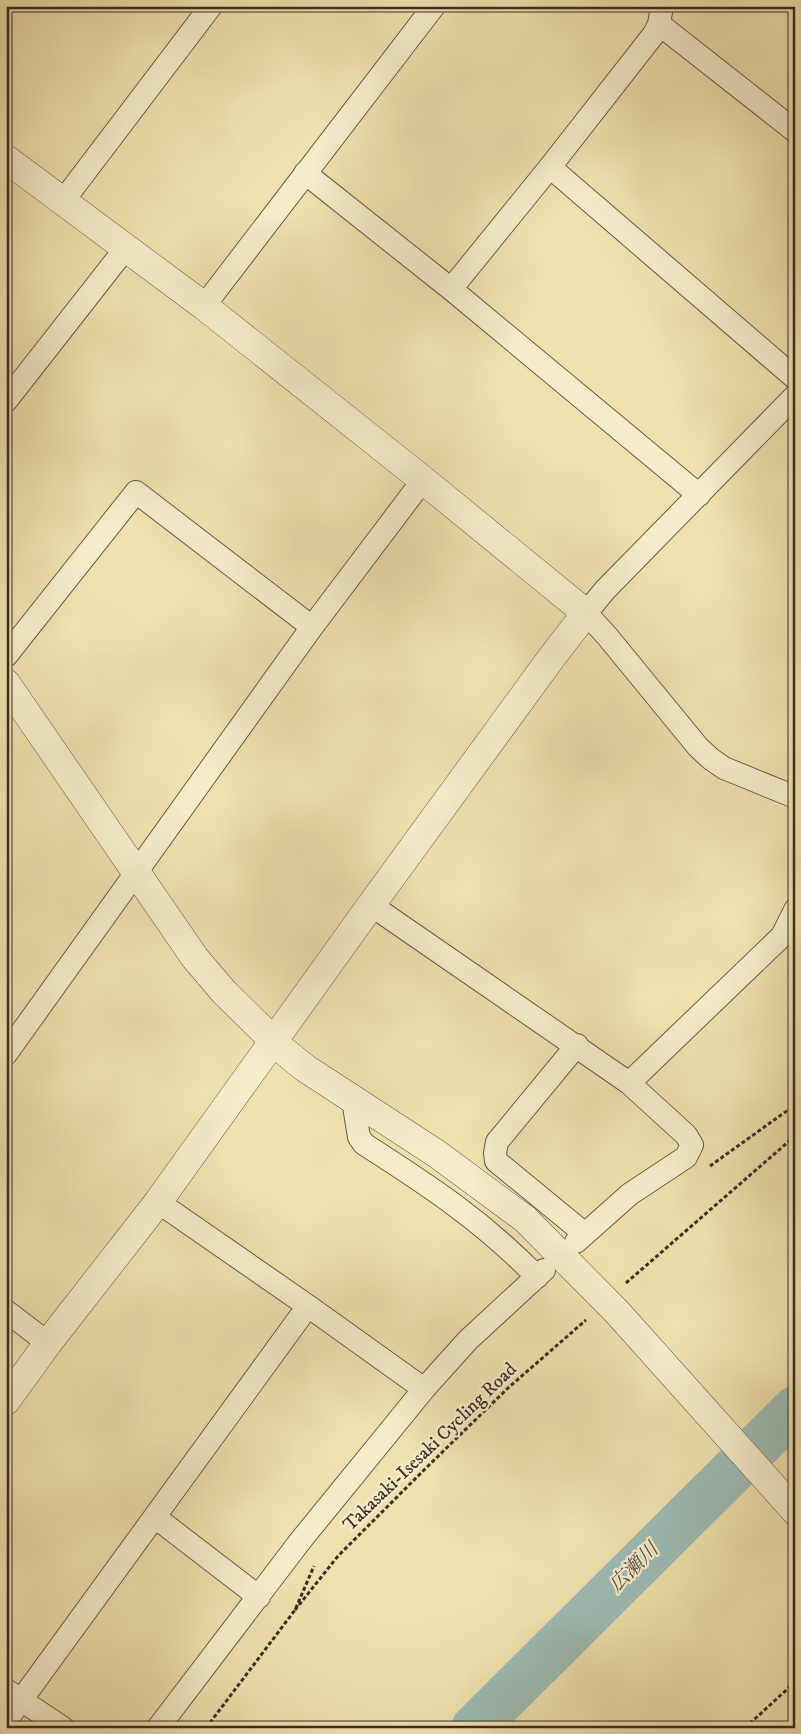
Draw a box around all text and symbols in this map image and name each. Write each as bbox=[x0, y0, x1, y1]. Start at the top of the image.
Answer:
street label: Takasaki-Isesaki Cycling Road bbox=[338, 1358, 522, 1536]
water label: 広瀬川 bbox=[604, 1537, 665, 1598]

